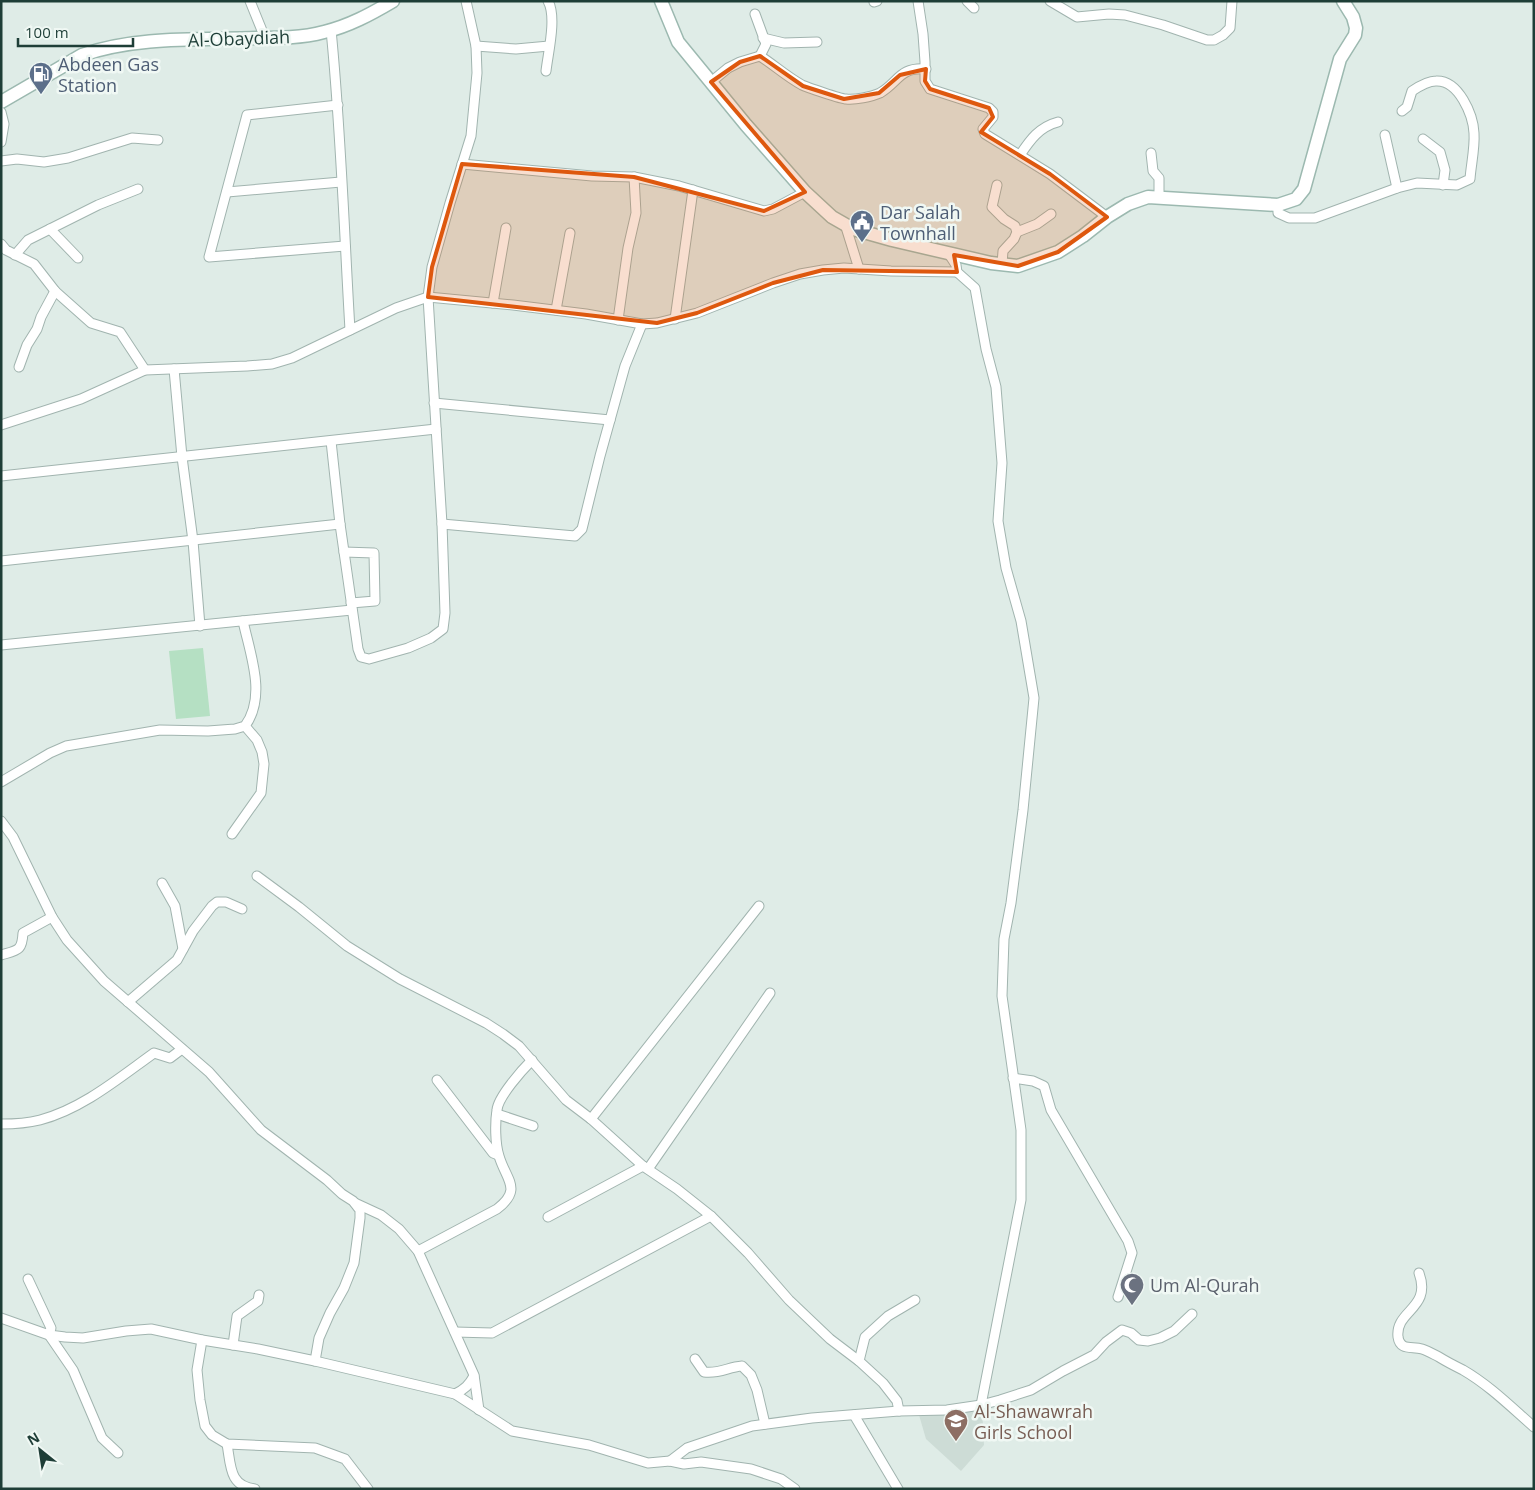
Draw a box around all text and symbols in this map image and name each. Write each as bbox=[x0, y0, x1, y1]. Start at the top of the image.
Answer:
scale bar bbox=[18, 15, 132, 47]
text: 100 m bbox=[25, 22, 69, 42]
street label: Al-Obaydiah bbox=[187, 24, 291, 52]
place label: Abdeen Gas Station bbox=[58, 52, 159, 97]
fuel station icon: Abdeen Gas Station bbox=[28, 61, 54, 95]
place label: Dar Salah Townhall bbox=[880, 200, 961, 245]
public building icon: Dar Salah Townhall bbox=[849, 209, 875, 243]
mosque icon: Um Al-Qurah bbox=[1119, 1272, 1145, 1306]
place label: Um Al-Qurah bbox=[1150, 1273, 1260, 1297]
place label: Al-Shawawrah Girls School bbox=[974, 1399, 1093, 1444]
school or university icon: Al-Shawawrah Girls School bbox=[943, 1408, 969, 1442]
north arrow bbox=[15, 1425, 65, 1475]
text: N bbox=[24, 1427, 43, 1449]

